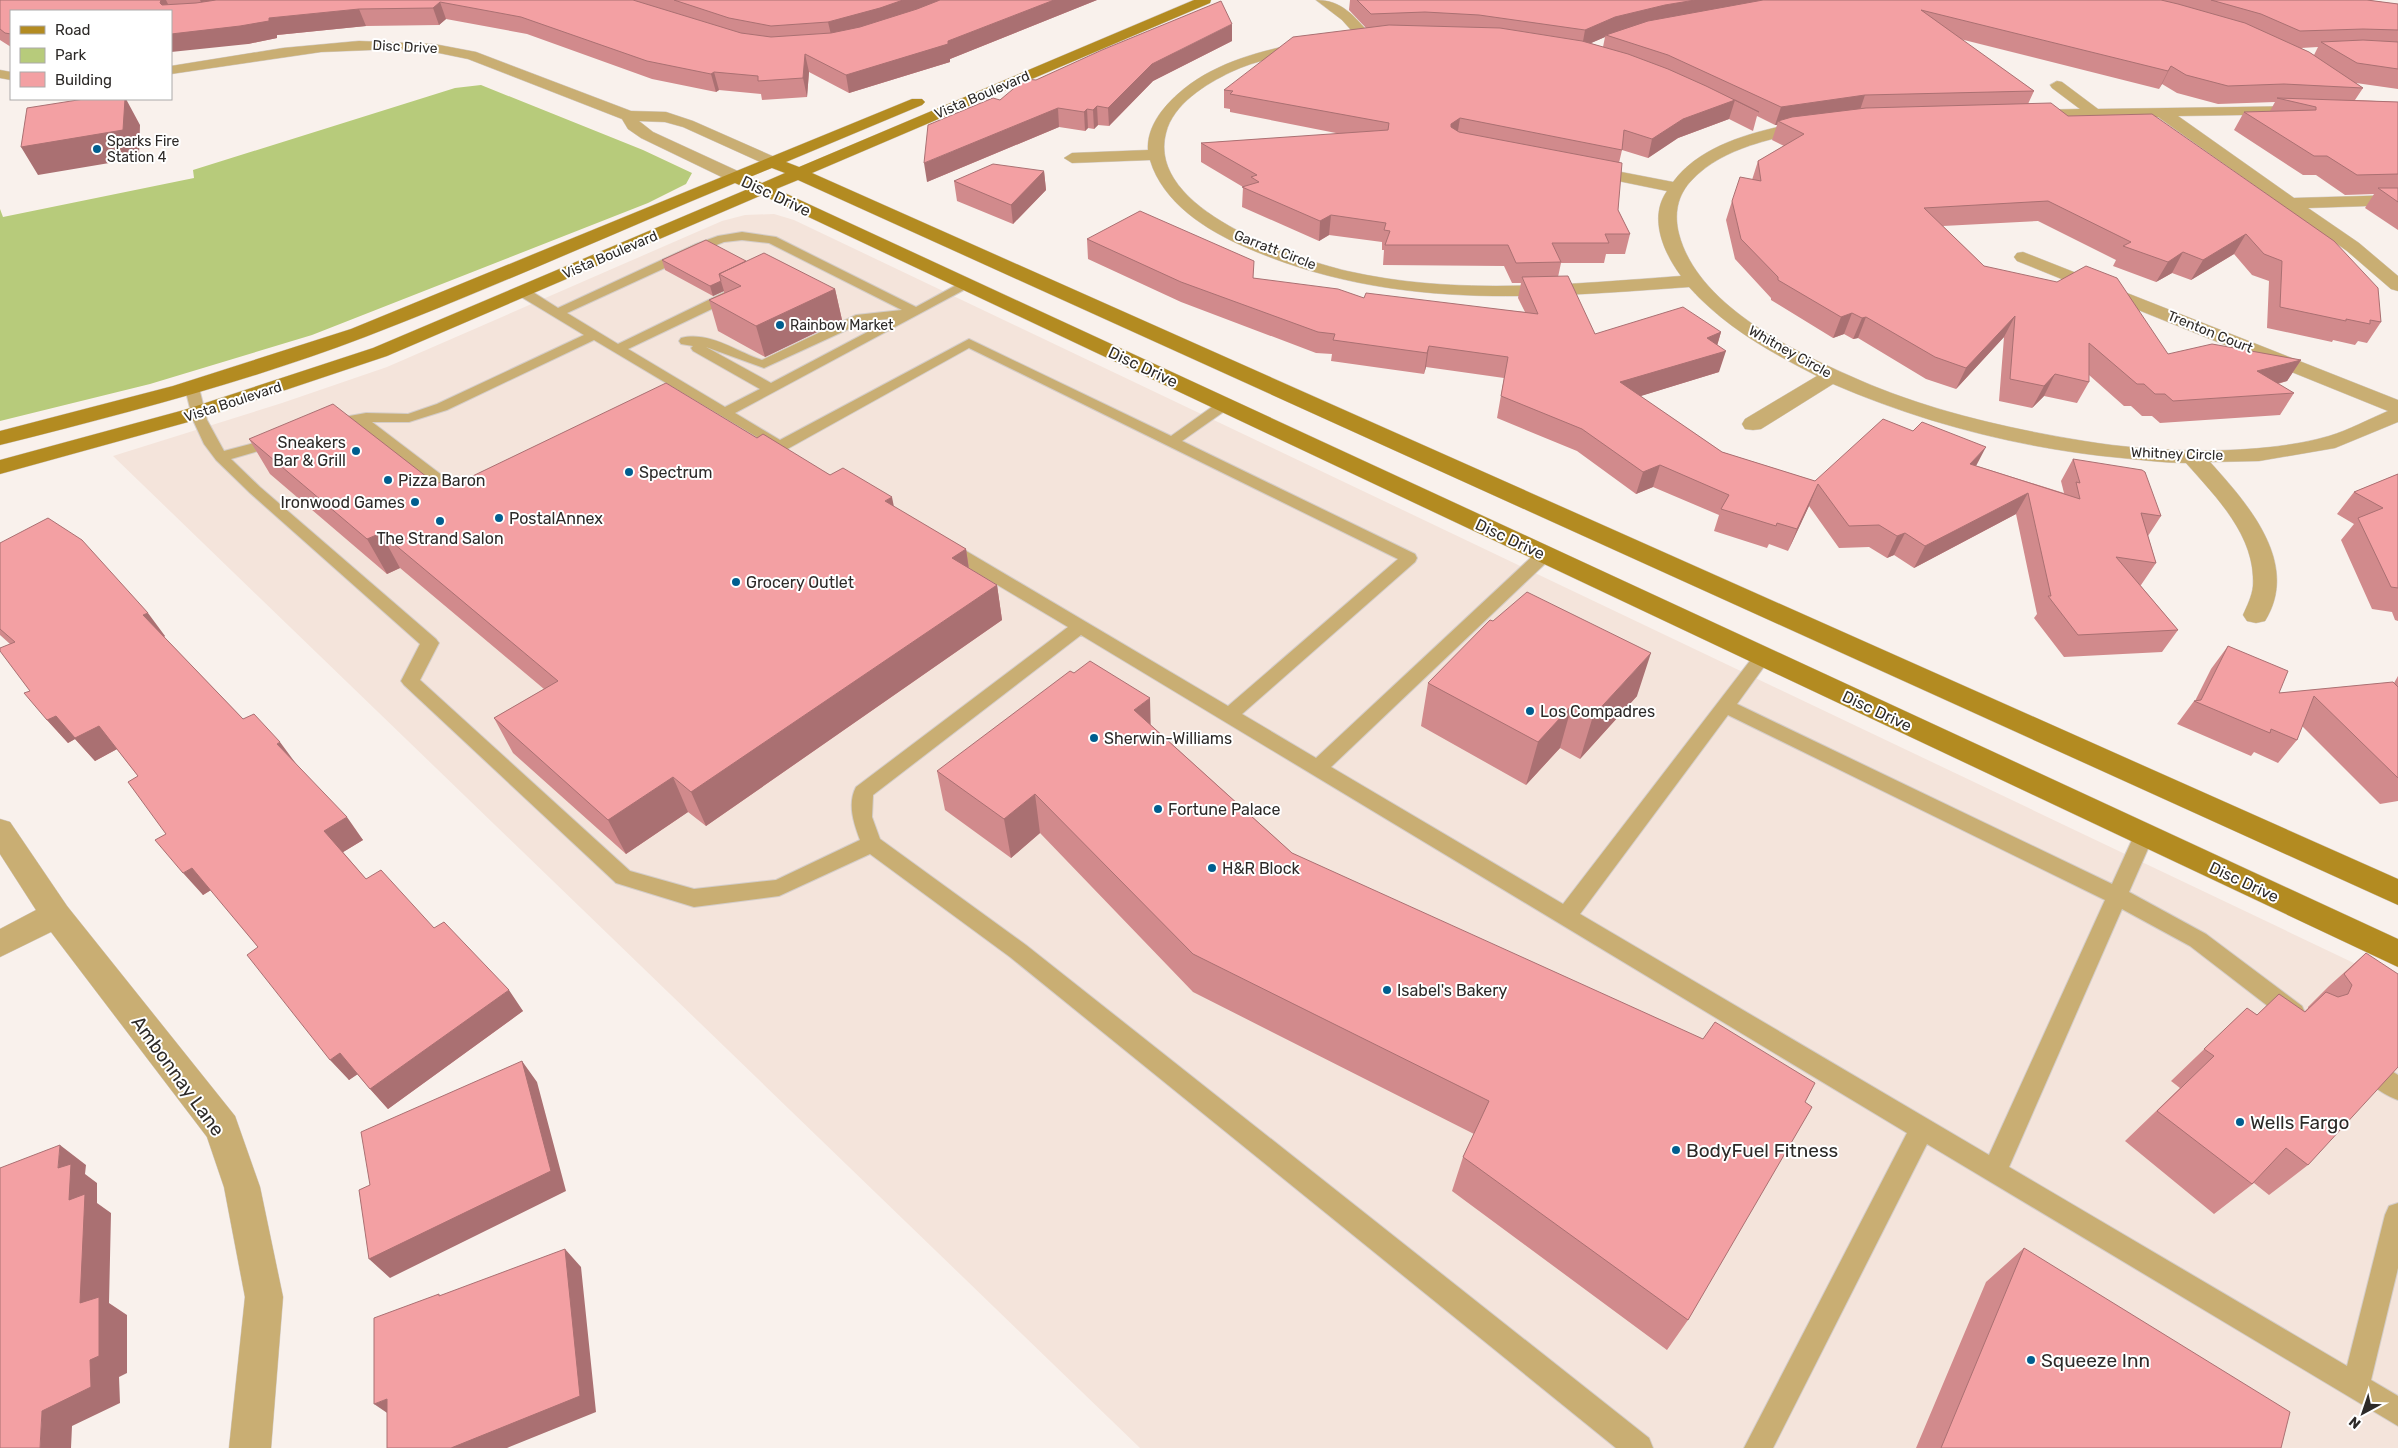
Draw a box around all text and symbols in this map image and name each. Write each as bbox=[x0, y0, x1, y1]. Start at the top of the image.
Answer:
legend bbox=[10, 10, 172, 100]
text: Road bbox=[55, 21, 91, 39]
street label: Disc Drive bbox=[372, 37, 438, 57]
text: Park bbox=[55, 46, 86, 64]
street label: Vista Boulevard bbox=[932, 67, 1032, 123]
text: Building bbox=[55, 71, 112, 89]
place label: Sparks Fire Station 4 bbox=[107, 133, 180, 166]
marker: Sparks Fire Station 4 bbox=[91, 143, 103, 155]
street label: Disc Drive bbox=[738, 172, 814, 220]
street label: Vista Boulevard bbox=[560, 227, 660, 283]
street label: Garratt Circle bbox=[1231, 227, 1319, 274]
street label: Trenton Court bbox=[2165, 307, 2256, 357]
place label: Rainbow Market bbox=[790, 317, 894, 334]
marker: Rainbow Market bbox=[774, 319, 786, 331]
street label: Whitney Circle bbox=[1746, 322, 1835, 382]
street label: Disc Drive bbox=[1105, 343, 1181, 391]
street label: Vista Boulevard bbox=[182, 378, 284, 426]
place label: Sneakers Bar & Grill bbox=[273, 433, 346, 470]
street label: Whitney Circle bbox=[2131, 444, 2224, 464]
marker: Sneakers Bar & Grill bbox=[350, 445, 362, 457]
place label: Spectrum bbox=[639, 463, 712, 482]
marker: Spectrum bbox=[623, 466, 635, 478]
place label: Pizza Baron bbox=[398, 471, 486, 490]
marker: Pizza Baron bbox=[382, 474, 394, 486]
place label: Ironwood Games bbox=[280, 493, 405, 512]
marker: Ironwood Games bbox=[409, 496, 421, 508]
place label: PostalAnnex bbox=[509, 509, 603, 528]
marker: PostalAnnex bbox=[493, 512, 505, 524]
marker: The Strand Salon bbox=[434, 515, 446, 527]
street label: Disc Drive bbox=[1472, 515, 1548, 563]
place label: The Strand Salon bbox=[376, 529, 504, 548]
place label: Grocery Outlet bbox=[746, 573, 854, 592]
marker: Grocery Outlet bbox=[730, 576, 742, 588]
street label: Disc Drive bbox=[1839, 687, 1915, 735]
place label: Los Compadres bbox=[1540, 702, 1655, 721]
marker: Los Compadres bbox=[1524, 705, 1536, 717]
place label: Sherwin-Williams bbox=[1104, 729, 1232, 748]
marker: Sherwin-Williams bbox=[1088, 732, 1100, 744]
place label: Fortune Palace bbox=[1168, 800, 1280, 819]
marker: Fortune Palace bbox=[1152, 803, 1164, 815]
street label: Disc Drive bbox=[2206, 858, 2282, 906]
place label: H&R Block bbox=[1222, 859, 1301, 878]
marker: H&R Block bbox=[1206, 862, 1218, 874]
place label: Isabel's Bakery bbox=[1397, 981, 1507, 1000]
marker: Isabel's Bakery bbox=[1381, 984, 1393, 996]
street label: Ambonnay Lane bbox=[127, 1011, 229, 1141]
place label: Wells Fargo bbox=[2250, 1111, 2349, 1134]
marker: Wells Fargo bbox=[2234, 1116, 2246, 1128]
place label: BodyFuel Fitness bbox=[1686, 1139, 1838, 1162]
marker: BodyFuel Fitness bbox=[1670, 1144, 1682, 1156]
place label: Squeeze Inn bbox=[2041, 1349, 2150, 1372]
marker: Squeeze Inn bbox=[2025, 1354, 2037, 1366]
north arrow bbox=[2338, 1388, 2388, 1438]
text: N bbox=[2346, 1413, 2364, 1432]

